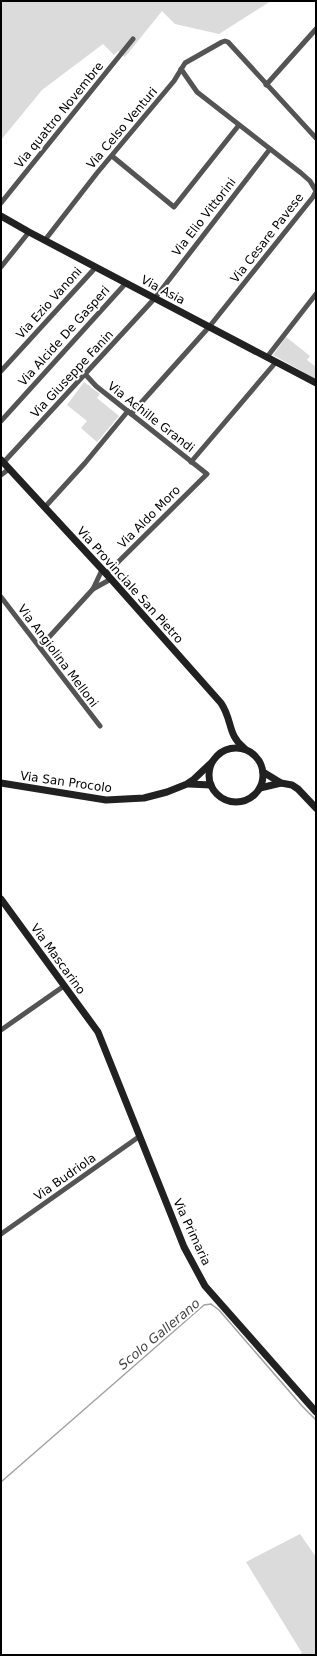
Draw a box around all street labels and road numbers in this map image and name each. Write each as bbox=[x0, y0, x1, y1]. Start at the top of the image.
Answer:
street label: Via quattro Novembre bbox=[12, 59, 106, 171]
street label: Via Celso Venturi bbox=[84, 85, 160, 171]
street label: Via Elio Vittorini bbox=[169, 175, 239, 259]
street label: Via Cesare Pavese bbox=[228, 190, 306, 286]
street label: Via Ezio Vanoni bbox=[13, 264, 85, 342]
street label: Via Asia bbox=[139, 273, 187, 307]
street label: Via Alcide De Gasperi bbox=[16, 283, 112, 389]
street label: Via Giuseppe Fanin bbox=[28, 327, 116, 421]
street label: Via Achille Grandi bbox=[105, 379, 197, 455]
street label: Via Aldo Moro bbox=[115, 483, 183, 551]
street label: Via Provinciale San Pietro bbox=[74, 524, 186, 646]
street label: Via Angiolina Melloni bbox=[15, 602, 101, 710]
street label: Via San Procolo bbox=[19, 769, 113, 795]
street label: Via Mascarino bbox=[28, 921, 88, 997]
street label: Via Budriola bbox=[31, 1151, 99, 1203]
street label: Via Primaria bbox=[170, 1196, 214, 1268]

